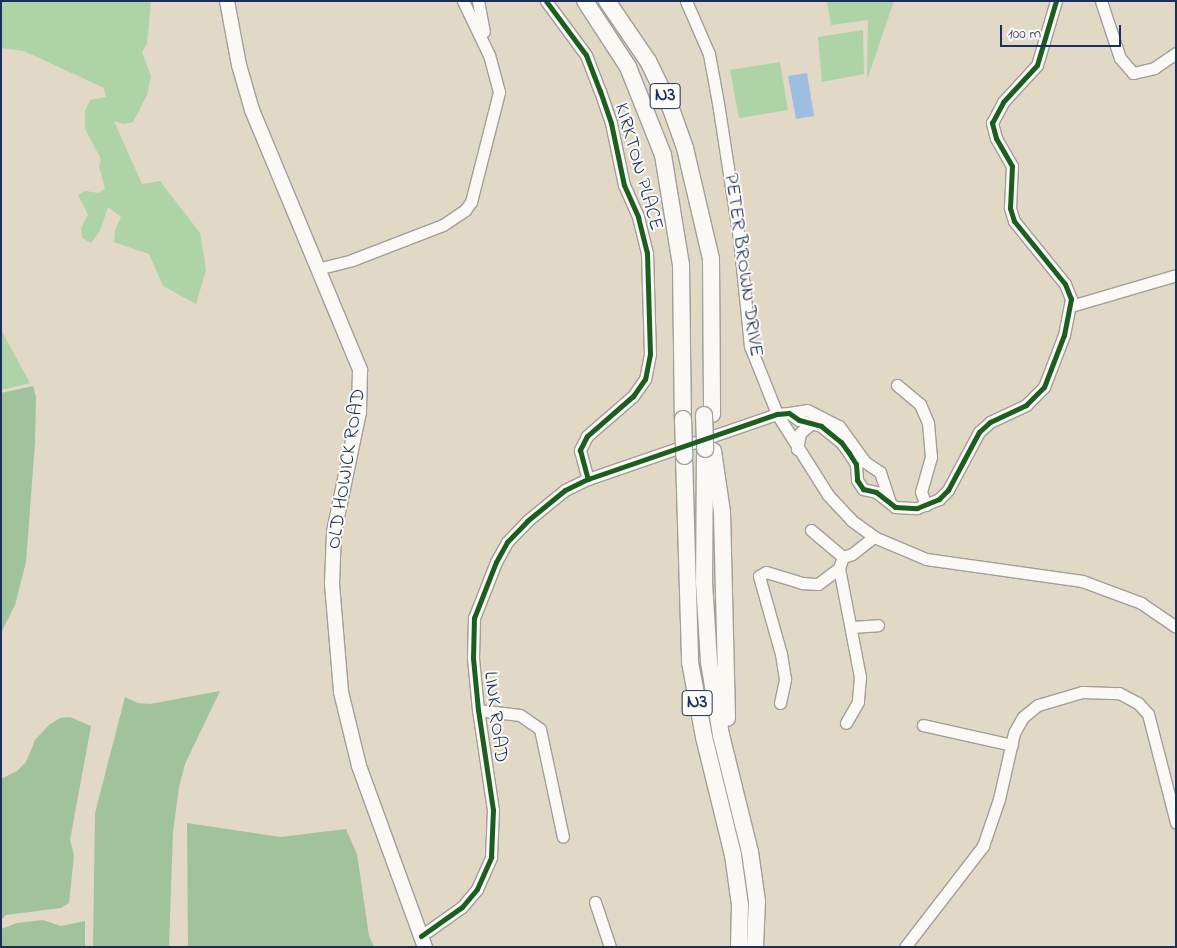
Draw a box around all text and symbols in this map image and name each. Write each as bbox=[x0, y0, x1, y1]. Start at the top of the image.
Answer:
scale bar bbox=[1002, 15, 1123, 47]
text: 100 m bbox=[1008, 23, 1041, 45]
road number: N3 bbox=[649, 80, 681, 112]
street label: KIRKTON PLACE bbox=[608, 101, 668, 233]
street label: PETER BROWN DRIVE bbox=[718, 172, 768, 358]
street label: OLD HOWICK ROAD bbox=[322, 387, 372, 551]
street label: LINK ROAD bbox=[478, 670, 512, 764]
road number: N3 bbox=[681, 686, 713, 720]

